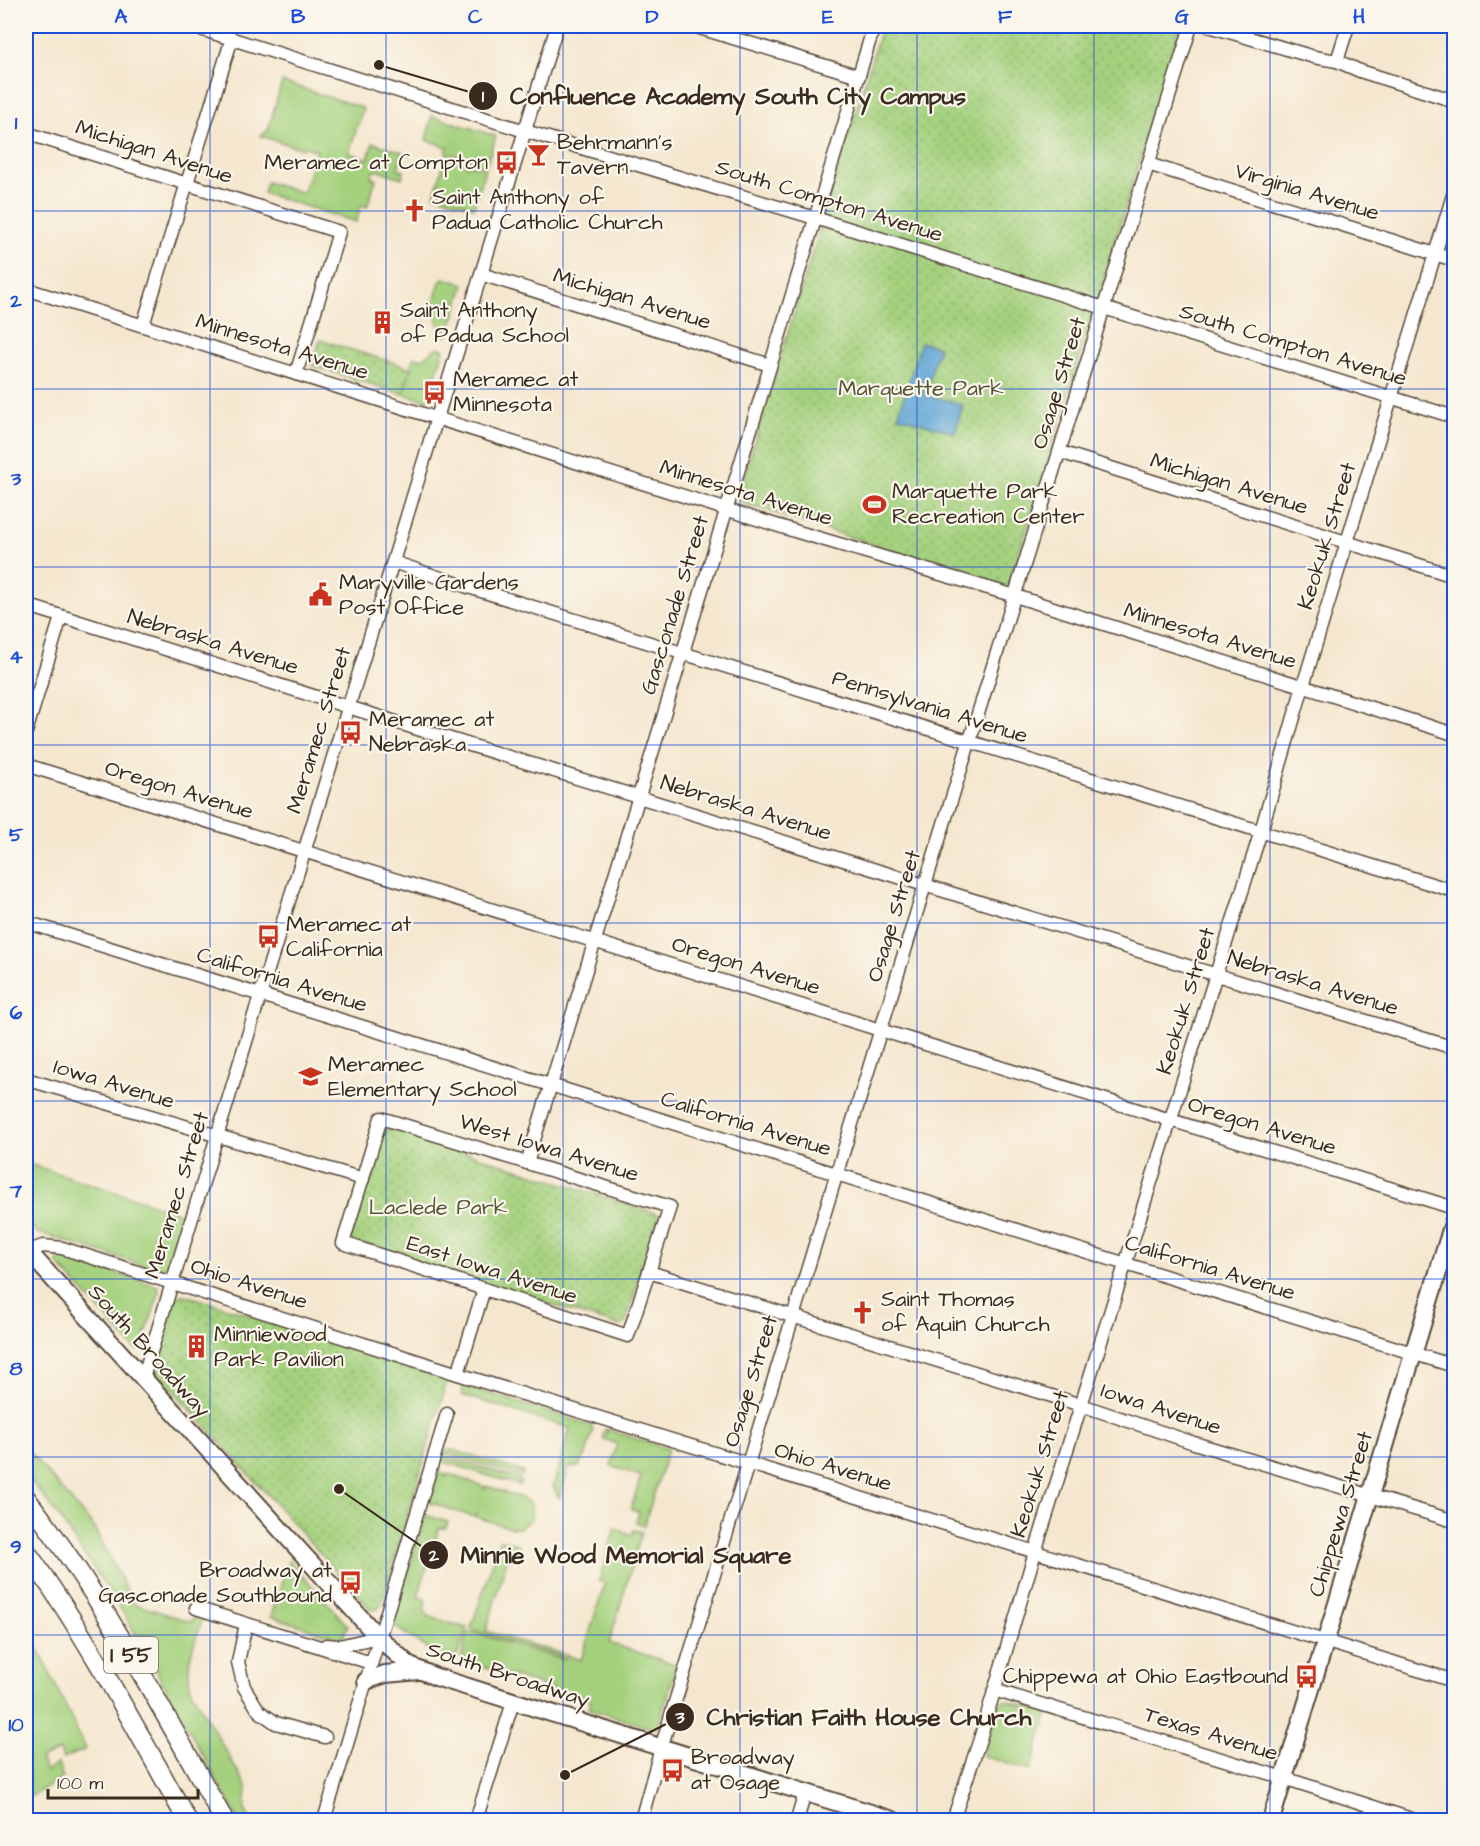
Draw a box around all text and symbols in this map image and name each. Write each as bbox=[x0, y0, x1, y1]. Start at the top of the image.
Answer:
text: A bbox=[115, 3, 128, 31]
text: B bbox=[291, 3, 306, 31]
text: C bbox=[468, 3, 483, 31]
text: D bbox=[646, 3, 659, 31]
text: E bbox=[822, 3, 834, 31]
text: F bbox=[998, 3, 1013, 31]
text: G bbox=[1175, 3, 1189, 31]
text: H bbox=[1353, 3, 1365, 31]
callout: Confluence Academy South City Campus bbox=[468, 75, 978, 117]
text: Confluence Academy South City Campus bbox=[510, 80, 966, 116]
text: 1 bbox=[482, 84, 485, 109]
text: 1 bbox=[15, 109, 18, 137]
street label: Michigan Avenue bbox=[71, 112, 237, 193]
place label: Behrmann's Tavern bbox=[557, 127, 673, 183]
bar icon: Behrmann's Tavern bbox=[526, 142, 552, 168]
place label: Meramec at Compton bbox=[264, 147, 488, 178]
bus stop icon: Meramec at Compton bbox=[493, 149, 519, 175]
street label: South Compton Avenue bbox=[712, 152, 947, 250]
street label: Virginia Avenue bbox=[1231, 155, 1383, 230]
place label: Saint Anthony of Padua Catholic Church bbox=[432, 182, 663, 238]
church icon: Saint Anthony of Padua Catholic Church bbox=[401, 197, 427, 223]
street label: Michigan Avenue bbox=[549, 260, 715, 339]
text: 2 bbox=[9, 287, 22, 315]
place label: Saint Anthony of Padua School bbox=[400, 295, 569, 351]
street label: South Compton Avenue bbox=[1176, 296, 1411, 394]
street label: Minnesota Avenue bbox=[192, 306, 372, 388]
building icon: Saint Anthony of Padua School bbox=[369, 310, 395, 336]
street label: Osage Street bbox=[1024, 313, 1095, 453]
place label: Meramec at Minnesota bbox=[453, 364, 578, 420]
park label: Marquette Park bbox=[838, 373, 1004, 404]
bus stop icon: Meramec at Minnesota bbox=[422, 379, 448, 405]
street label: Michigan Avenue bbox=[1146, 445, 1312, 524]
street label: Minnesota Avenue bbox=[656, 452, 836, 534]
street label: Keokuk Street bbox=[1290, 458, 1364, 613]
text: 3 bbox=[10, 465, 22, 493]
place label: Marquette Park Recreation Center bbox=[892, 476, 1085, 532]
sports icon: Marquette Park Recreation Center bbox=[861, 491, 887, 517]
street label: Gasconade Street bbox=[633, 512, 717, 698]
place label: Maryville Gardens Post Office bbox=[339, 567, 519, 623]
public building icon: Maryville Gardens Post Office bbox=[308, 582, 334, 608]
street label: Minnesota Avenue bbox=[1120, 595, 1300, 677]
street label: Nebraska Avenue bbox=[124, 601, 302, 683]
text: 4 bbox=[9, 643, 23, 671]
street label: Meramec Street bbox=[279, 643, 359, 817]
street label: Pennsylvania Avenue bbox=[828, 663, 1032, 752]
place label: Meramec at Nebraska bbox=[369, 704, 494, 760]
bus stop icon: Meramec at Nebraska bbox=[338, 719, 364, 745]
street label: Oregon Avenue bbox=[101, 753, 257, 828]
street label: Nebraska Avenue bbox=[657, 767, 835, 849]
text: 5 bbox=[9, 821, 24, 849]
street label: Osage Street bbox=[859, 846, 930, 986]
place label: Meramec at California bbox=[286, 909, 411, 965]
street label: Keokuk Street bbox=[1149, 923, 1223, 1078]
bus stop icon: Meramec at California bbox=[255, 924, 281, 950]
street label: Oregon Avenue bbox=[668, 929, 824, 1004]
street label: California Avenue bbox=[193, 939, 371, 1021]
street label: Nebraska Avenue bbox=[1224, 942, 1402, 1024]
text: 6 bbox=[10, 999, 23, 1027]
place label: Meramec Elementary School bbox=[328, 1049, 517, 1106]
street label: Iowa Avenue bbox=[50, 1051, 178, 1117]
school or university icon: Meramec Elementary School bbox=[297, 1064, 323, 1090]
street label: California Avenue bbox=[657, 1083, 835, 1165]
street label: Oregon Avenue bbox=[1184, 1089, 1340, 1164]
street label: West Iowa Avenue bbox=[455, 1106, 643, 1190]
street label: Meramec Street bbox=[137, 1108, 217, 1282]
text: 7 bbox=[9, 1177, 23, 1205]
park label: Laclede Park bbox=[369, 1192, 508, 1223]
street label: California Avenue bbox=[1121, 1227, 1299, 1309]
street label: East Iowa Avenue bbox=[403, 1228, 581, 1312]
street label: Ohio Avenue bbox=[186, 1250, 312, 1318]
street label: South Broadway bbox=[80, 1277, 217, 1425]
place label: Saint Thomas of Aquin Church bbox=[881, 1284, 1050, 1340]
church icon: Saint Thomas of Aquin Church bbox=[850, 1299, 876, 1325]
street label: Osage Street bbox=[716, 1311, 787, 1451]
place label: Minniewood Park Pavilion bbox=[214, 1319, 344, 1375]
building icon: Minniewood Park Pavilion bbox=[183, 1334, 209, 1360]
text: 8 bbox=[10, 1355, 23, 1383]
street label: Iowa Avenue bbox=[1097, 1375, 1225, 1443]
street label: Keokuk Street bbox=[1003, 1386, 1077, 1541]
street label: Chippewa Street bbox=[1301, 1427, 1381, 1601]
street label: Ohio Avenue bbox=[770, 1434, 896, 1500]
text: 9 bbox=[10, 1533, 22, 1561]
callout: Minnie Wood Memorial Square bbox=[419, 1534, 804, 1576]
text: Minnie Wood Memorial Square bbox=[460, 1539, 792, 1573]
text: 2 bbox=[428, 1543, 440, 1568]
place label: Broadway at Gasconade Southbound bbox=[98, 1555, 332, 1611]
bus stop icon: Broadway at Gasconade Southbound bbox=[337, 1570, 363, 1596]
street label: South Broadway bbox=[422, 1634, 594, 1717]
road number: I 55 bbox=[104, 1637, 158, 1673]
place label: Chippewa at Ohio Eastbound bbox=[1003, 1661, 1288, 1692]
bus stop icon: Chippewa at Ohio Eastbound bbox=[1293, 1663, 1319, 1689]
callout: Christian Faith House Church bbox=[665, 1696, 1044, 1738]
street label: Texas Avenue bbox=[1140, 1699, 1282, 1769]
text: Christian Faith House Church bbox=[707, 1701, 1033, 1735]
text: 3 bbox=[674, 1705, 685, 1730]
text: 10 bbox=[8, 1711, 24, 1739]
place label: Broadway at Osage bbox=[691, 1742, 795, 1799]
bus stop icon: Broadway at Osage bbox=[660, 1757, 686, 1783]
scale bar bbox=[48, 1762, 198, 1800]
text: 100 m bbox=[57, 1771, 103, 1796]

